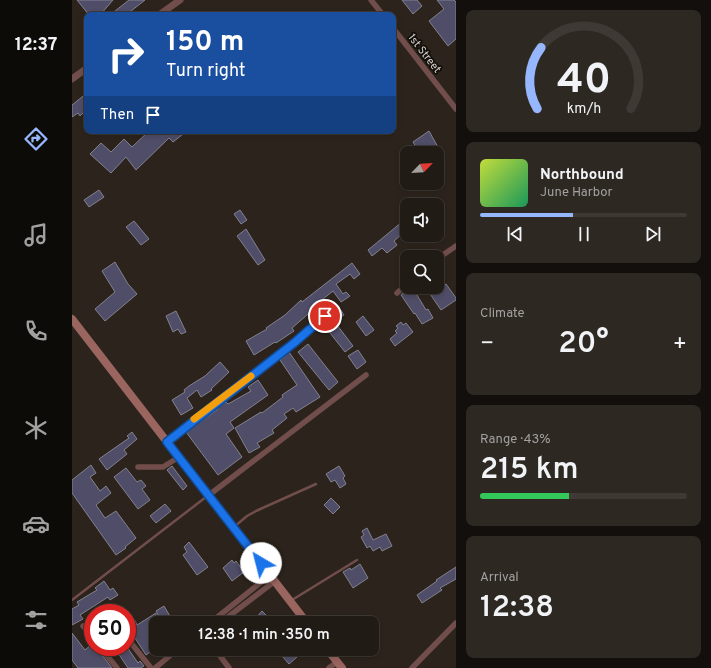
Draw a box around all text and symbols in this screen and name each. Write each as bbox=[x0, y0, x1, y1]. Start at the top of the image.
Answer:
text: 150 m bbox=[166, 25, 244, 61]
icon: right bbox=[100, 28, 152, 80]
street label: 1st Street bbox=[405, 31, 444, 76]
text: 12:37 bbox=[15, 34, 57, 57]
text: 40 bbox=[556, 55, 611, 108]
text: Turn right bbox=[166, 60, 246, 83]
text: km/h bbox=[566, 99, 601, 117]
icon: arrive bbox=[142, 104, 164, 126]
text: Then bbox=[100, 106, 134, 125]
icon: directions bbox=[22, 125, 50, 153]
north arrow bbox=[400, 146, 444, 190]
map controls bbox=[400, 146, 444, 294]
text: Northbound bbox=[540, 166, 624, 185]
text: June Harbor bbox=[540, 185, 613, 201]
button: sound bbox=[400, 198, 444, 242]
icon: music bbox=[22, 221, 50, 249]
icon: previous bbox=[504, 223, 526, 245]
icon: pause bbox=[573, 223, 595, 245]
icon: next bbox=[642, 223, 664, 245]
button: search bbox=[400, 250, 444, 294]
pin bbox=[308, 299, 342, 333]
icon: arrive bbox=[314, 305, 336, 327]
text: Climate bbox=[480, 306, 525, 322]
icon: phone bbox=[22, 317, 50, 345]
text: 20° bbox=[558, 326, 609, 363]
text: − bbox=[480, 331, 494, 358]
text: + bbox=[673, 331, 687, 358]
icon: climate bbox=[22, 414, 50, 442]
text: Range · 43% bbox=[480, 432, 551, 448]
text: 215 km bbox=[480, 452, 578, 489]
icon: car bbox=[22, 510, 50, 538]
position arrow bbox=[240, 542, 282, 584]
text: Arrival bbox=[480, 570, 519, 586]
text: 12:38 bbox=[480, 590, 554, 627]
speed limit sign: 50 bbox=[84, 604, 136, 656]
icon: filters bbox=[22, 606, 50, 634]
text: 12:38 · 1 min · 350 m bbox=[198, 626, 330, 645]

